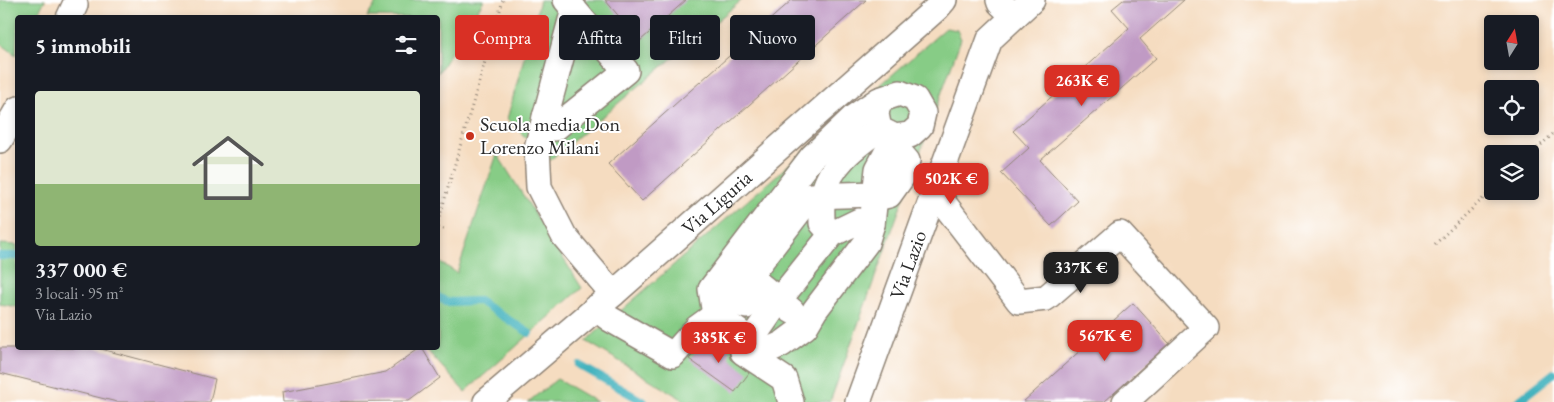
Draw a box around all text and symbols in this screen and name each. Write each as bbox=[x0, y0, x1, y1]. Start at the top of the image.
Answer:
chip: Compra bbox=[455, 15, 549, 60]
chip: Affitta bbox=[559, 15, 640, 60]
chip: Filtri bbox=[650, 15, 720, 60]
chip: Nuovo bbox=[730, 15, 815, 60]
north arrow bbox=[1484, 15, 1539, 70]
map controls bbox=[1484, 15, 1539, 200]
icon: filters bbox=[392, 31, 420, 59]
text: 5 immobili bbox=[35, 32, 131, 59]
pin: 263K € bbox=[1041, 64, 1123, 107]
text: 263K € bbox=[1055, 70, 1109, 91]
button: locate bbox=[1484, 80, 1539, 135]
place label: Scuola media Don Lorenzo Milani bbox=[480, 111, 620, 160]
icon: home bbox=[183, 123, 273, 213]
marker: Scuola media Don Lorenzo Milani bbox=[464, 130, 476, 142]
button: layers bbox=[1484, 145, 1539, 200]
pin: 502K € bbox=[910, 162, 992, 205]
street label: Via Liguria bbox=[676, 164, 757, 240]
text: 502K € bbox=[924, 168, 978, 189]
street label: Via Lazio bbox=[883, 227, 932, 303]
pin: 337K € bbox=[1040, 252, 1122, 294]
text: 337 000 € bbox=[35, 256, 127, 283]
text: 337K € bbox=[1054, 257, 1108, 278]
text: 3 locali · 95 m² bbox=[35, 283, 123, 304]
text: Via Lazio bbox=[35, 304, 92, 325]
pin: 567K € bbox=[1064, 320, 1146, 362]
pin: 385K € bbox=[678, 322, 760, 364]
text: 567K € bbox=[1078, 325, 1132, 346]
text: 385K € bbox=[692, 327, 746, 348]

